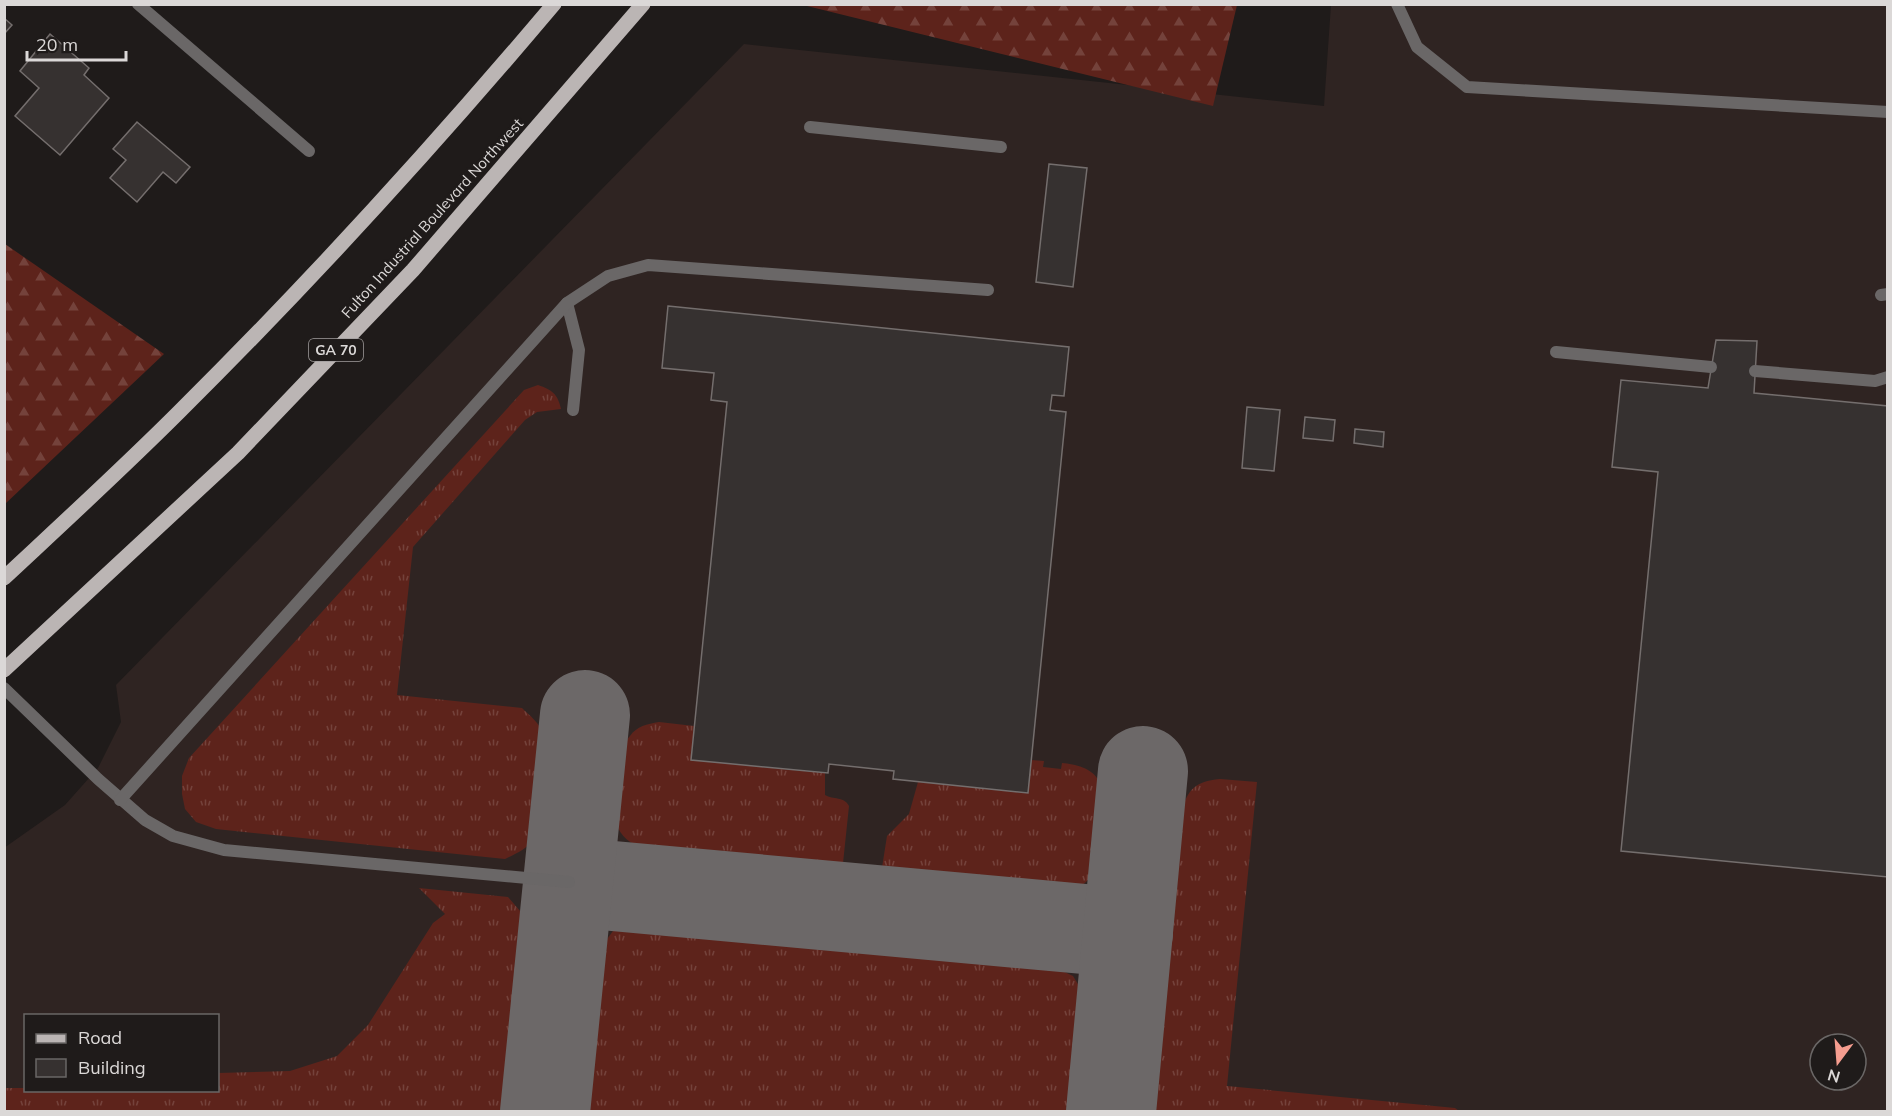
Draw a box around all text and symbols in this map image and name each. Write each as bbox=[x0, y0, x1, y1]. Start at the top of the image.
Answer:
scale bar bbox=[27, 24, 126, 62]
text: 20 m bbox=[36, 33, 78, 56]
street label: Fulton Industrial Boulevard Northwest bbox=[337, 114, 527, 322]
road number: GA 70 bbox=[309, 339, 363, 361]
legend bbox=[24, 1014, 219, 1092]
text: Road bbox=[78, 1026, 122, 1049]
north arrow bbox=[1808, 1032, 1868, 1092]
text: Building bbox=[78, 1056, 146, 1079]
text: N bbox=[1825, 1065, 1842, 1088]

